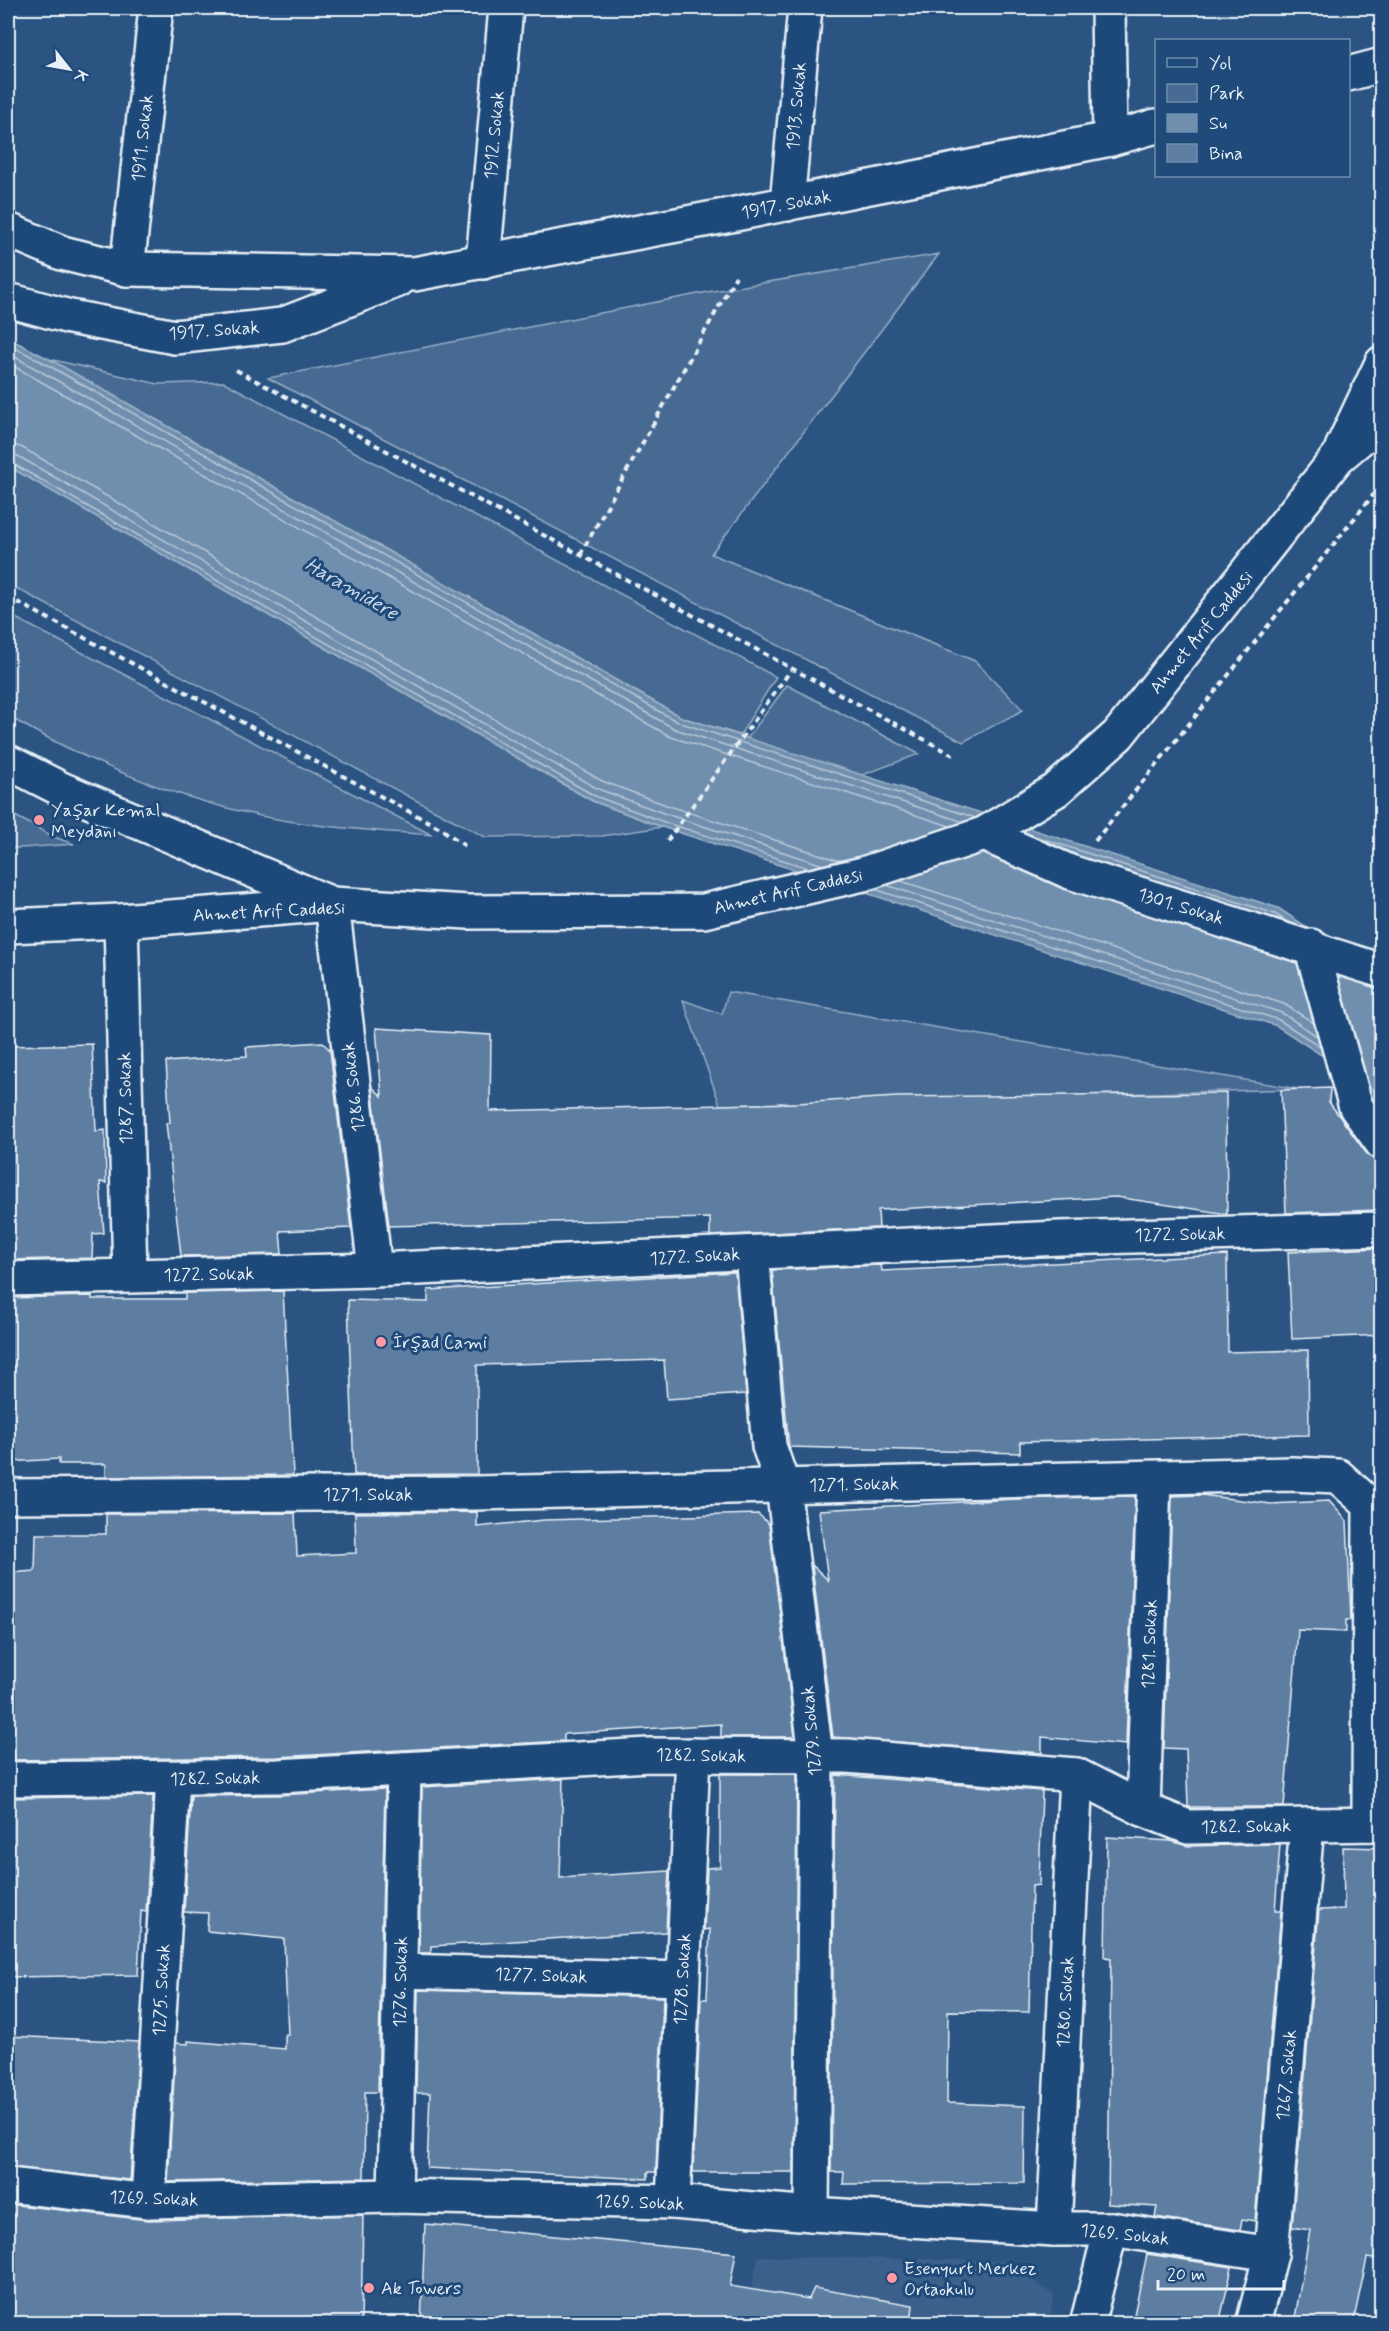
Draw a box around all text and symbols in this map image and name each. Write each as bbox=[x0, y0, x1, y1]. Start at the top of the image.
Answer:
north arrow bbox=[39, 39, 99, 99]
legend bbox=[1155, 39, 1350, 177]
text: Yol bbox=[1209, 52, 1232, 76]
street label: 1913. Sokak bbox=[781, 61, 813, 151]
text: K bbox=[68, 66, 92, 87]
text: Park bbox=[1209, 82, 1245, 106]
street label: 1912. Sokak bbox=[479, 90, 511, 180]
street label: 1911. Sokak bbox=[126, 93, 160, 183]
text: Su bbox=[1209, 112, 1227, 136]
text: Bina bbox=[1209, 142, 1243, 166]
street label: 1917. Sokak bbox=[739, 185, 833, 225]
street label: 1917. Sokak bbox=[168, 316, 260, 346]
water label: Haramidere bbox=[300, 552, 404, 627]
street label: Ahmet Arif Caddesi bbox=[1145, 566, 1259, 699]
place label: Yaşar Kemal Meydanı bbox=[51, 799, 160, 844]
marker: Yaşar Kemal Meydanı bbox=[32, 813, 46, 827]
street label: Ahmet Arif Caddesi bbox=[711, 863, 865, 921]
street label: 1301. Sokak bbox=[1135, 883, 1227, 931]
street label: Ahmet Arif Caddesi bbox=[192, 896, 346, 928]
street label: 1286. Sokak bbox=[337, 1040, 371, 1133]
street label: 1287. Sokak bbox=[113, 1052, 139, 1144]
street label: 1272. Sokak bbox=[1135, 1222, 1226, 1248]
street label: 1272. Sokak bbox=[649, 1243, 741, 1271]
street label: 1272. Sokak bbox=[164, 1262, 255, 1288]
place label: İrşad Cami bbox=[393, 1331, 487, 1355]
marker: İrşad Cami bbox=[374, 1335, 388, 1349]
street label: 1271. Sokak bbox=[809, 1472, 899, 1498]
street label: 1271. Sokak bbox=[323, 1483, 413, 1507]
street label: 1281. Sokak bbox=[1136, 1599, 1164, 1689]
street label: 1279. Sokak bbox=[796, 1685, 828, 1777]
street label: 1282. Sokak bbox=[656, 1743, 746, 1769]
street label: 1282. Sokak bbox=[170, 1766, 260, 1792]
street label: 1282. Sokak bbox=[1201, 1814, 1291, 1840]
street label: 1278. Sokak bbox=[669, 1932, 697, 2026]
street label: 1276. Sokak bbox=[388, 1936, 414, 2028]
street label: 1275. Sokak bbox=[148, 1943, 176, 2037]
street label: 1280. Sokak bbox=[1052, 1956, 1080, 2048]
street label: 1277. Sokak bbox=[494, 1962, 588, 1990]
street label: 1267. Sokak bbox=[1271, 2029, 1303, 2122]
street label: 1269. Sokak bbox=[109, 2185, 199, 2213]
street label: 1269. Sokak bbox=[595, 2189, 685, 2217]
street label: 1269. Sokak bbox=[1079, 2218, 1170, 2252]
scale bar bbox=[1158, 2253, 1284, 2291]
place label: Esenyurt Merkez Ortaokulu bbox=[904, 2257, 1037, 2302]
text: 20 m bbox=[1167, 2263, 1205, 2287]
marker: Esenyurt Merkez Ortaokulu bbox=[885, 2271, 899, 2285]
place label: Ak Towers bbox=[381, 2277, 461, 2301]
marker: Ak Towers bbox=[362, 2281, 376, 2295]

